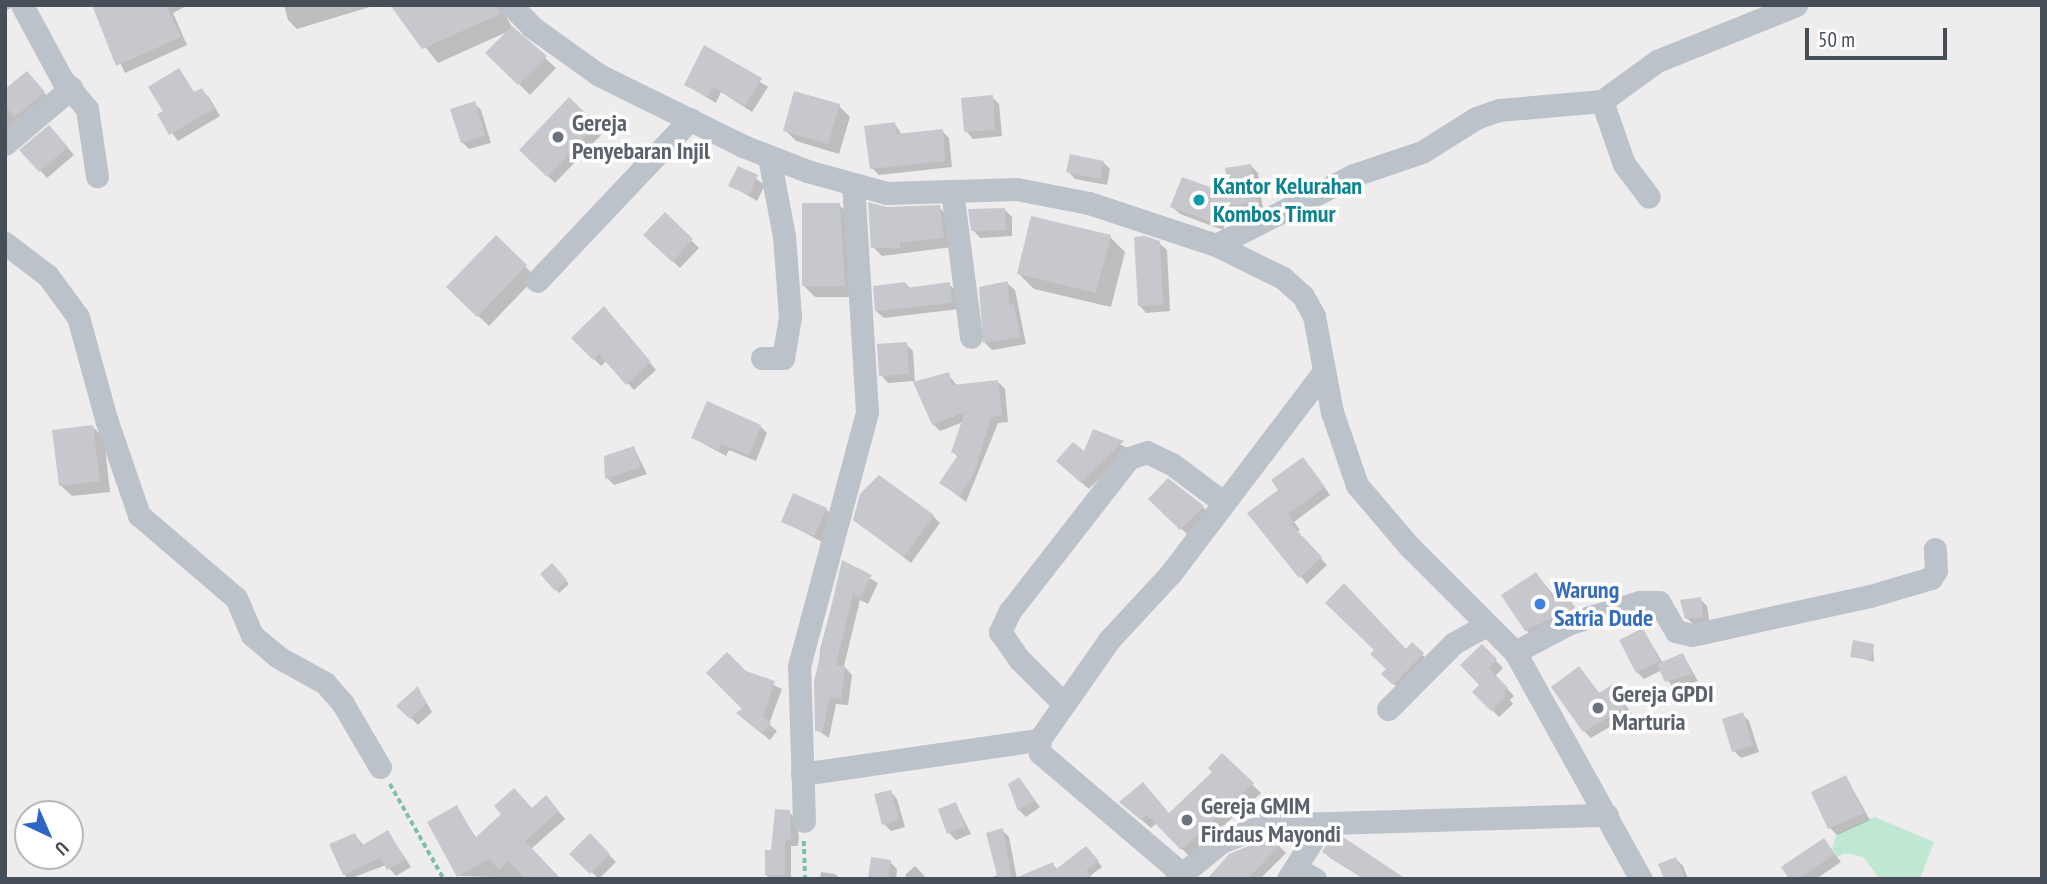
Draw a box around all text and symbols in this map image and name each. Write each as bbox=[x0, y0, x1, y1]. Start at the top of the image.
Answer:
scale bar bbox=[1809, 14, 1951, 58]
text: 50 m bbox=[1818, 26, 1855, 53]
place label: Gereja Penyebaran Injil bbox=[572, 109, 710, 165]
marker: Gereja Penyebaran Injil bbox=[550, 129, 566, 145]
place label: Kantor Kelurahan Kombos Timur bbox=[1213, 172, 1362, 228]
marker: Kantor Kelurahan Kombos Timur bbox=[1191, 192, 1207, 208]
place label: Warung Satria Dude bbox=[1554, 576, 1653, 632]
marker: Warung Satria Dude bbox=[1532, 596, 1548, 612]
place label: Gereja GPDI Marturia bbox=[1612, 680, 1714, 736]
marker: Gereja GPDI Marturia bbox=[1590, 700, 1606, 716]
place label: Gereja GMIM Firdaus Mayondi bbox=[1201, 792, 1341, 848]
north arrow bbox=[14, 800, 84, 870]
marker: Gereja GMIM Firdaus Mayondi bbox=[1179, 812, 1195, 828]
text: U bbox=[50, 837, 74, 861]

